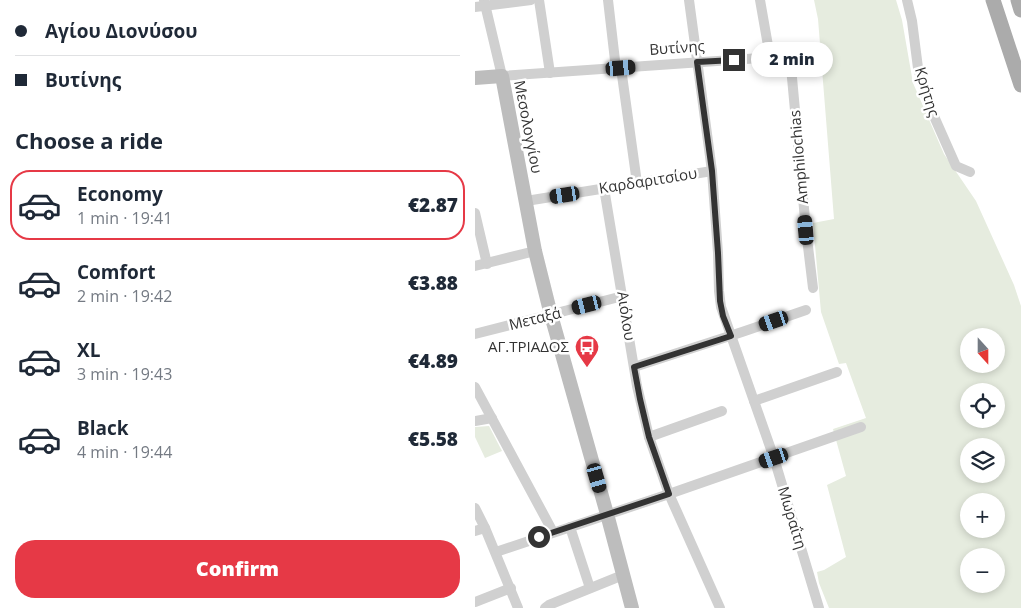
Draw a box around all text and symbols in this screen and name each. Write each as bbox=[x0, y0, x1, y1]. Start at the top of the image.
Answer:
text: Αγίου Διονύσου bbox=[45, 18, 198, 44]
street label: Βυτίνης bbox=[649, 35, 705, 59]
callout: 2 min bbox=[751, 42, 834, 78]
text: 2 min bbox=[769, 48, 815, 70]
route end bbox=[723, 49, 745, 71]
car bbox=[605, 59, 636, 77]
street label: Κρήτης bbox=[911, 64, 945, 119]
text: Βυτίνης bbox=[45, 67, 121, 93]
street label: Μεσολογγίου bbox=[510, 79, 548, 175]
street label: Amphilochias bbox=[784, 109, 812, 205]
text: Choose a ride bbox=[15, 125, 163, 155]
street label: Καρδαριτσίου bbox=[597, 162, 698, 198]
text: Economy bbox=[77, 181, 163, 207]
icon: car bbox=[17, 183, 62, 228]
car bbox=[549, 185, 580, 205]
text: €2.87 bbox=[408, 192, 458, 218]
text: 1 min · 19:41 bbox=[77, 207, 172, 229]
car bbox=[797, 214, 814, 246]
text: Comfort bbox=[77, 259, 156, 285]
icon: car bbox=[17, 261, 62, 306]
text: €3.88 bbox=[408, 270, 458, 296]
text: 2 min · 19:42 bbox=[77, 285, 172, 307]
street label: Αιόλου bbox=[613, 290, 641, 342]
car bbox=[570, 294, 603, 316]
street label: Μεταξά bbox=[507, 302, 563, 334]
car bbox=[757, 309, 790, 333]
north arrow bbox=[960, 328, 1005, 372]
map controls bbox=[960, 328, 1005, 593]
bus stop icon: ΑΓ.ΤΡΙΑΔΟΣ bbox=[574, 334, 600, 368]
place label: ΑΓ.ΤΡΙΑΔΟΣ bbox=[488, 336, 569, 356]
text: XL bbox=[77, 337, 100, 363]
icon: car bbox=[17, 339, 62, 384]
text: €4.89 bbox=[408, 348, 458, 374]
text: 3 min · 19:43 bbox=[77, 363, 172, 385]
button: locate bbox=[960, 383, 1005, 428]
text: Black bbox=[77, 415, 129, 441]
icon: car bbox=[17, 417, 62, 462]
text: €5.58 bbox=[408, 426, 458, 452]
button: layers bbox=[960, 438, 1005, 483]
text: 4 min · 19:44 bbox=[77, 441, 172, 463]
car bbox=[757, 446, 790, 470]
car bbox=[585, 462, 608, 494]
street label: Μωραΐτη bbox=[774, 484, 812, 552]
button: + bbox=[960, 493, 1005, 538]
route start bbox=[528, 526, 550, 548]
button: Confirm bbox=[15, 540, 460, 598]
button: − bbox=[960, 548, 1005, 593]

